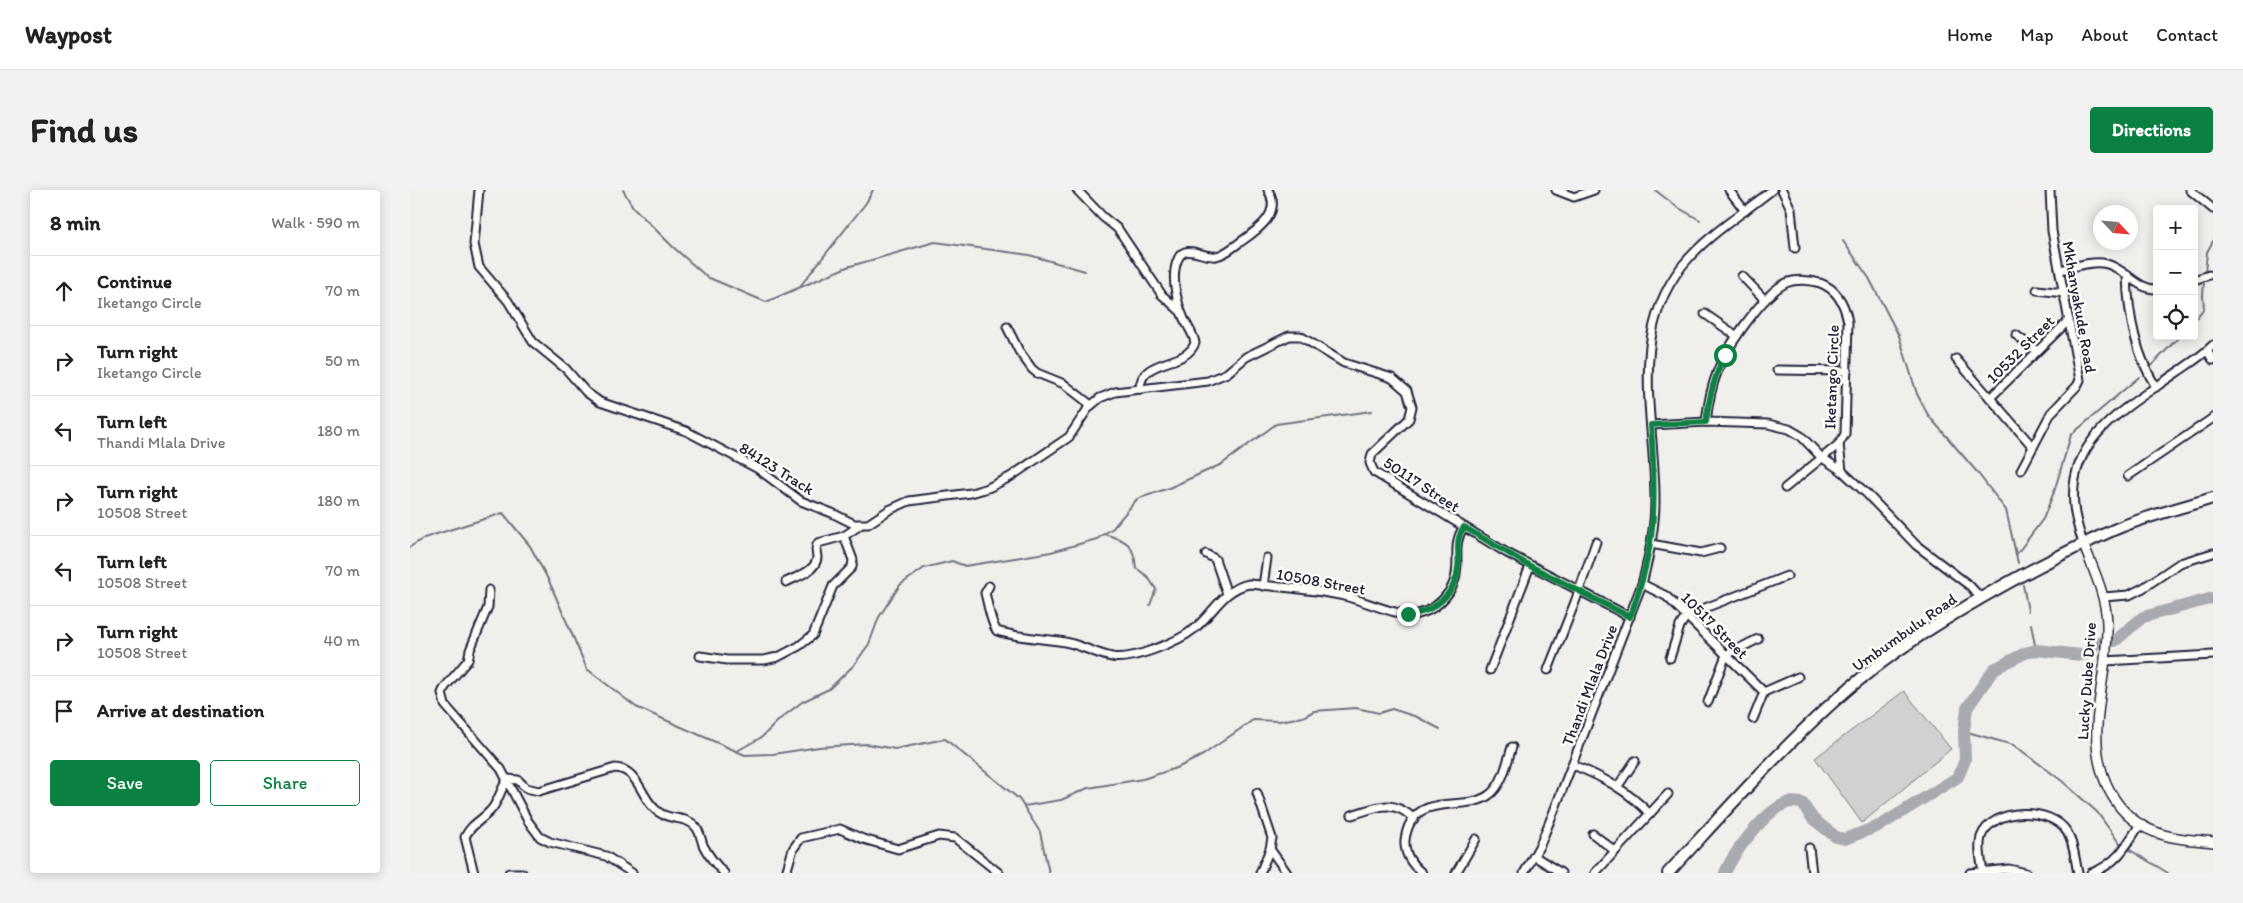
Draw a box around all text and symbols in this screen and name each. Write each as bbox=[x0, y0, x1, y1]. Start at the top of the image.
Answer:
text: Waypost bbox=[25, 20, 112, 49]
text: Home bbox=[1947, 24, 1993, 46]
text: Map bbox=[2021, 24, 2054, 46]
text: About bbox=[2082, 24, 2128, 46]
text: Contact bbox=[2156, 24, 2218, 46]
button: Directions bbox=[2090, 107, 2213, 153]
text: Find us bbox=[30, 109, 138, 151]
north arrow bbox=[2093, 205, 2138, 250]
map controls bbox=[2153, 205, 2198, 340]
button: + bbox=[2153, 205, 2198, 250]
text: 8 min bbox=[50, 210, 100, 235]
text: Walk · 590 m bbox=[271, 213, 360, 232]
street label: Mkhanyakude Road bbox=[2059, 240, 2101, 375]
button: − bbox=[2153, 250, 2198, 295]
text: Continue bbox=[97, 270, 172, 293]
icon: ahead bbox=[50, 277, 78, 305]
text: 70 m bbox=[325, 281, 360, 300]
text: Iketango Circle bbox=[97, 293, 202, 312]
button: locate bbox=[2153, 295, 2198, 340]
street label: 10532 Street bbox=[1982, 311, 2058, 387]
street label: Iketango Circle bbox=[1820, 324, 1843, 430]
text: Turn right bbox=[97, 340, 178, 363]
route start bbox=[1714, 344, 1737, 367]
icon: right bbox=[50, 347, 78, 375]
text: 50 m bbox=[325, 351, 360, 370]
text: Iketango Circle bbox=[97, 363, 202, 382]
text: Turn left bbox=[97, 410, 167, 433]
icon: left bbox=[50, 417, 78, 445]
text: 180 m bbox=[317, 421, 360, 440]
text: Thandi Mlala Drive bbox=[97, 433, 225, 452]
street label: 84123 Track bbox=[736, 438, 818, 499]
street label: 50117 Street bbox=[1380, 453, 1463, 516]
text: Turn right bbox=[97, 480, 178, 503]
icon: right bbox=[50, 487, 78, 515]
text: 180 m bbox=[317, 491, 360, 510]
text: 10508 Street bbox=[97, 503, 187, 522]
text: Turn left bbox=[97, 550, 167, 573]
icon: left bbox=[50, 557, 78, 585]
text: 70 m bbox=[325, 561, 360, 580]
street label: 10508 Street bbox=[1275, 564, 1367, 599]
text: 10508 Street bbox=[97, 573, 187, 592]
street label: 10517 Street bbox=[1677, 588, 1752, 663]
street label: Umbumbulu Road bbox=[1848, 589, 1960, 676]
route end bbox=[1397, 603, 1420, 626]
text: Turn right bbox=[97, 620, 178, 643]
street label: Thandi Mlala Drive bbox=[1558, 622, 1621, 749]
street label: Lucky Dube Drive bbox=[2073, 622, 2100, 740]
icon: right bbox=[50, 627, 78, 655]
text: 40 m bbox=[323, 631, 360, 650]
text: 10508 Street bbox=[97, 643, 187, 662]
icon: arrive bbox=[50, 697, 78, 725]
text: Arrive at destination bbox=[97, 699, 264, 722]
button: Save bbox=[50, 760, 200, 806]
button: Share bbox=[210, 760, 360, 806]

